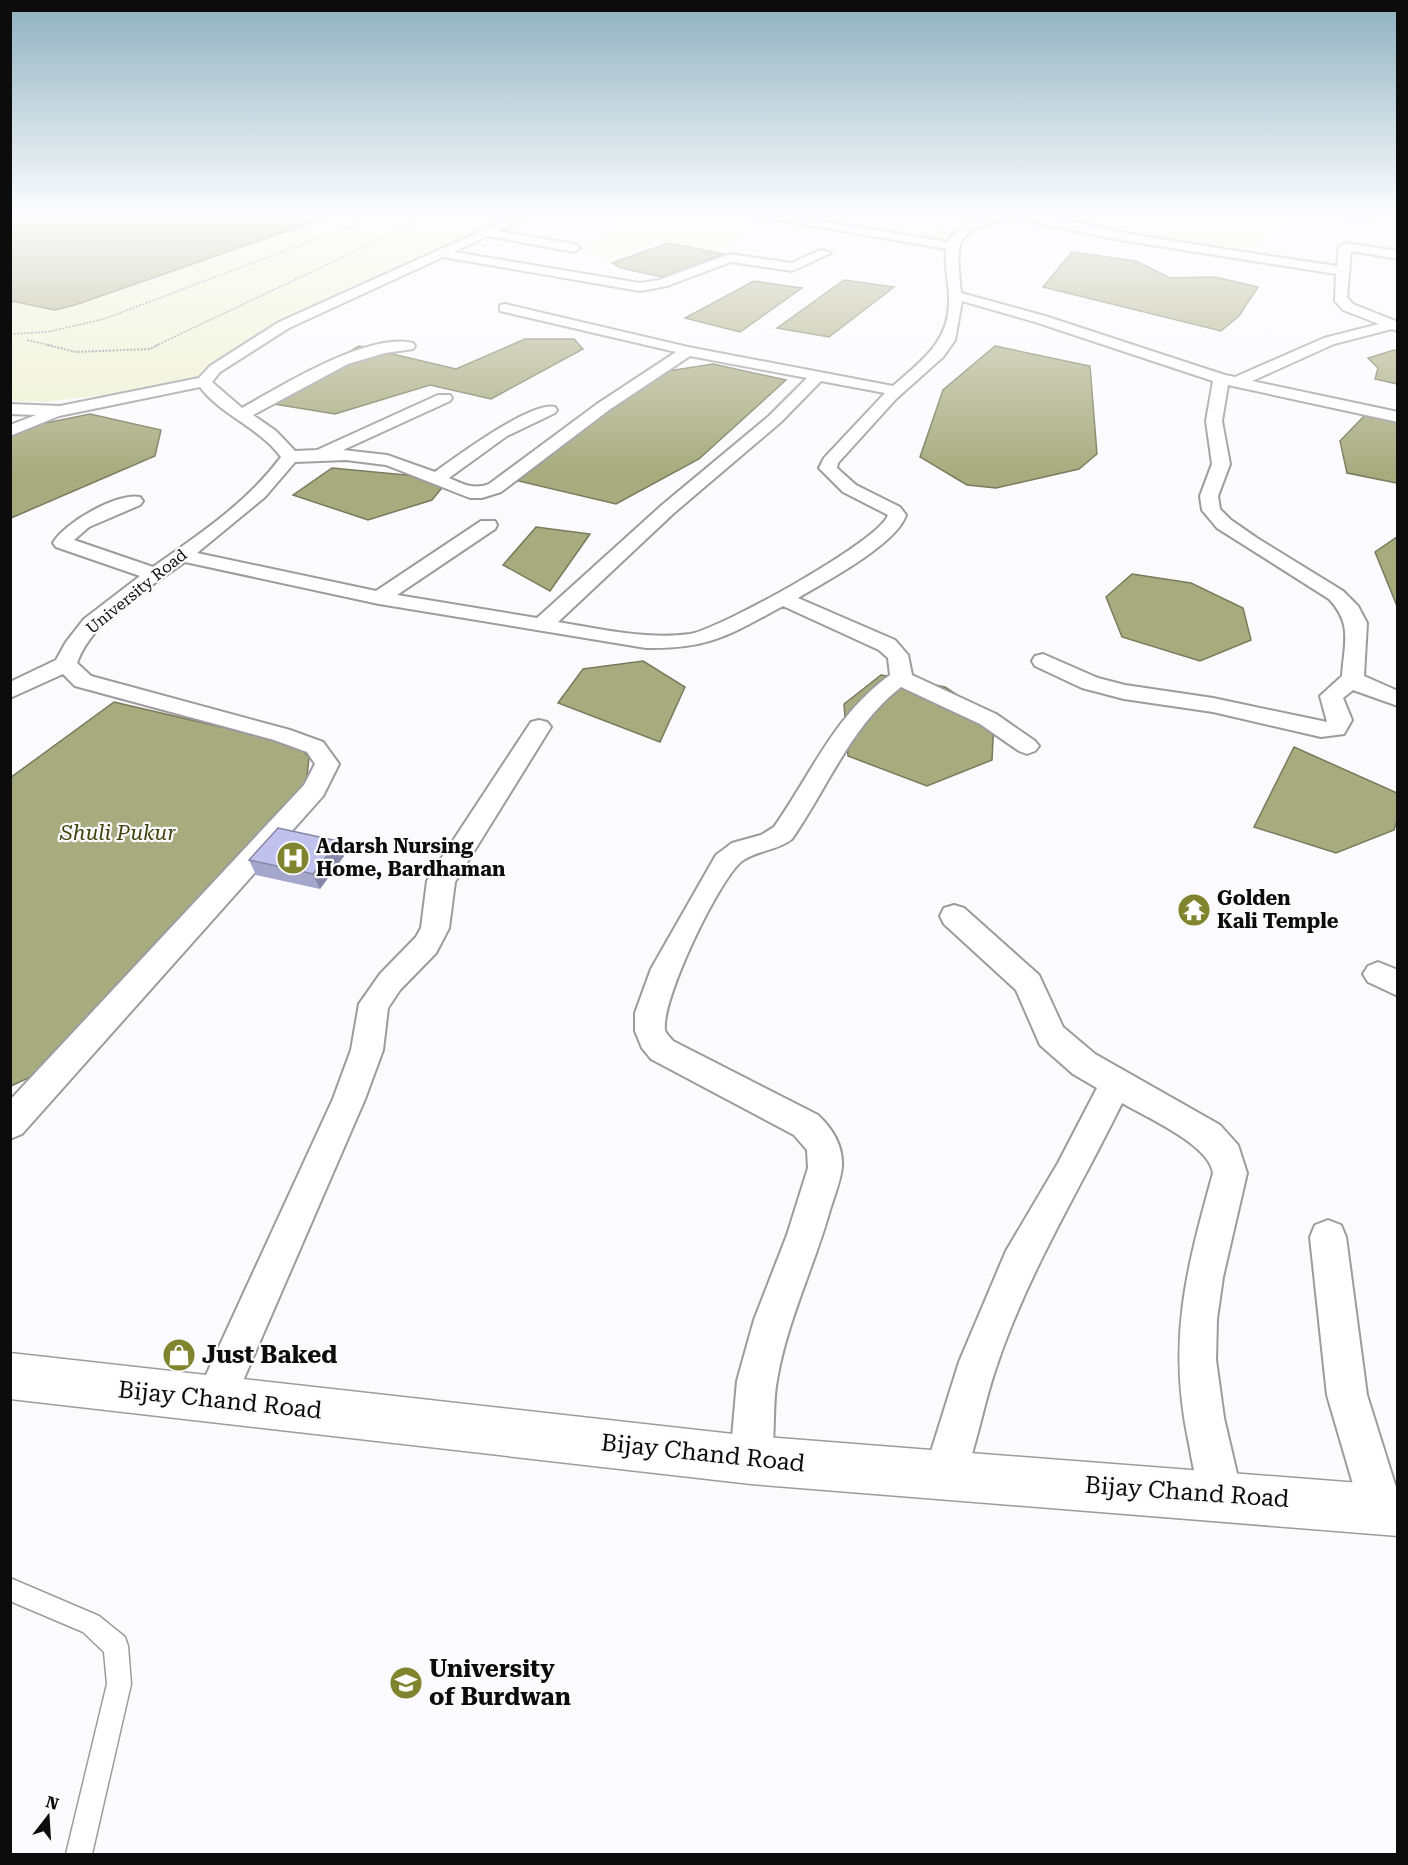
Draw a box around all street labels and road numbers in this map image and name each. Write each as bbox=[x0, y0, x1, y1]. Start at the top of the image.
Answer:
street label: University Road bbox=[82, 545, 190, 638]
street label: Bijay Chand Road bbox=[117, 1375, 323, 1425]
street label: Bijay Chand Road bbox=[600, 1428, 806, 1478]
street label: Bijay Chand Road bbox=[1084, 1471, 1290, 1513]

